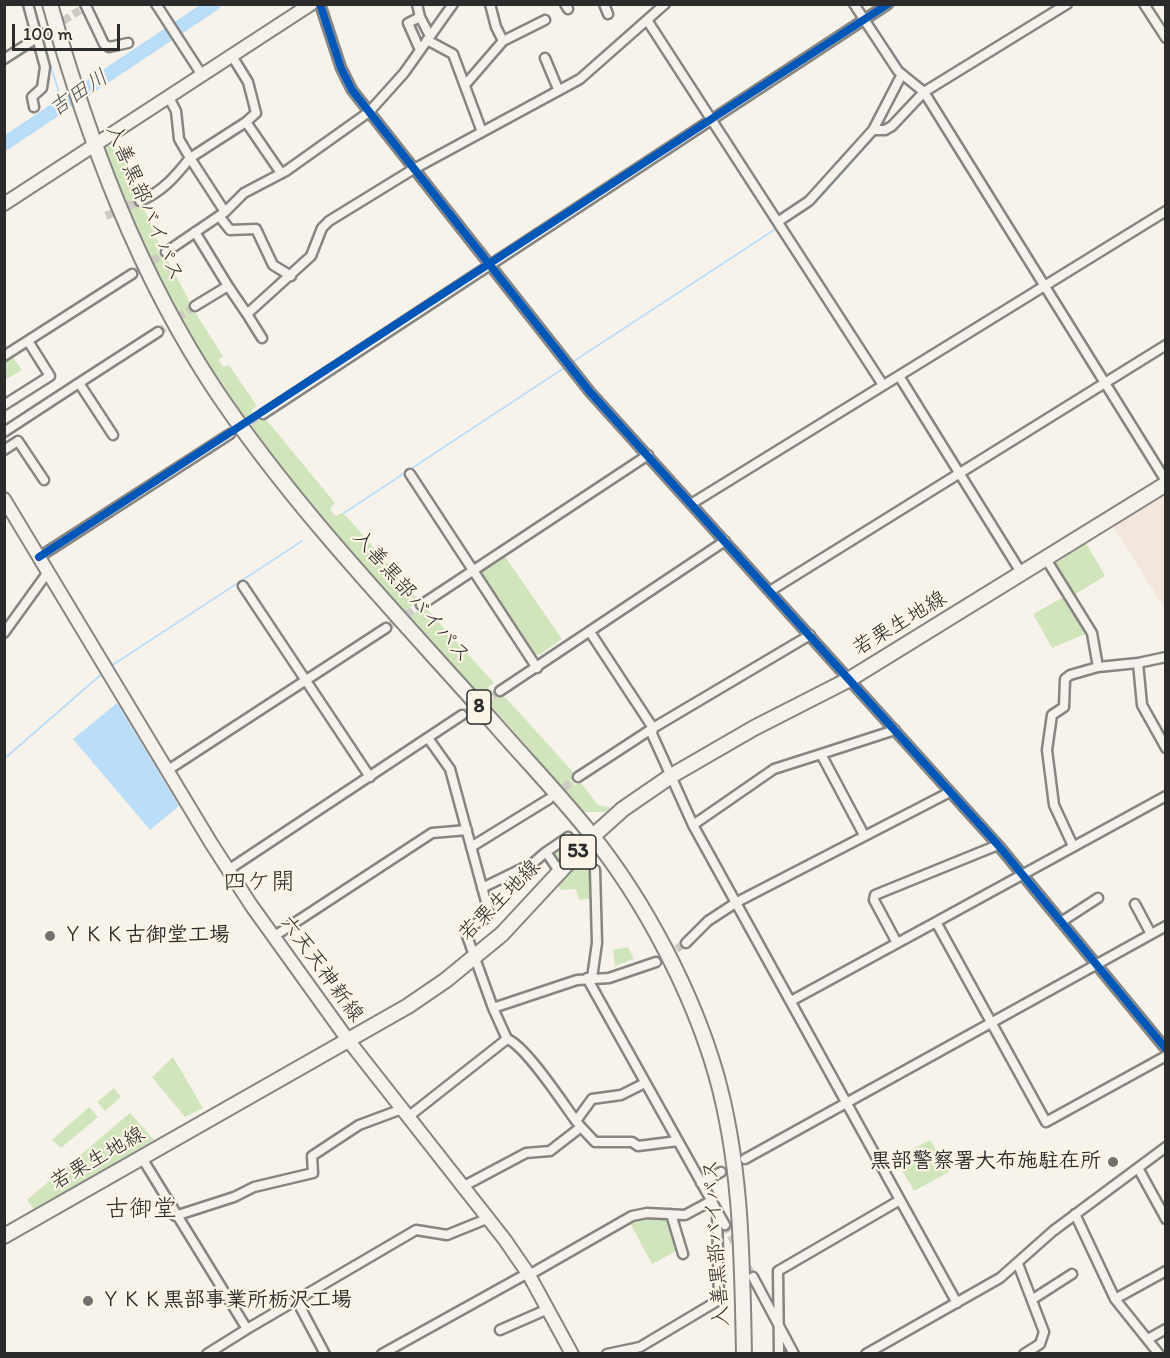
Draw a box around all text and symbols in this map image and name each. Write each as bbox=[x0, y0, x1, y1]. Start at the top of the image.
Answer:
scale bar bbox=[15, 12, 123, 50]
text: 100 m bbox=[23, 23, 73, 45]
water label: 吉田川 bbox=[44, 65, 114, 123]
street label: 入善黒部バイパス bbox=[100, 121, 188, 285]
street label: 入善黒部バイパス bbox=[346, 525, 476, 669]
street label: 若栗生地線 bbox=[849, 586, 951, 662]
road number: 8 bbox=[467, 690, 491, 724]
road number: 53 bbox=[560, 835, 596, 869]
street label: 若栗生地線 bbox=[454, 855, 546, 947]
district label: 四ケ開 bbox=[223, 869, 295, 897]
street label: 六天天神新線 bbox=[274, 911, 368, 1027]
place label: ＹＫＫ古御堂工場 bbox=[62, 923, 230, 949]
marker: ＹＫＫ古御堂工場 bbox=[43, 929, 57, 943]
street label: 若栗生地線 bbox=[46, 1122, 150, 1196]
place label: 黒部警察署大布施駐在所 bbox=[870, 1149, 1101, 1175]
marker: 黒部警察署大布施駐在所 bbox=[1106, 1155, 1120, 1169]
street label: 入善黒部バイパス bbox=[699, 1158, 735, 1328]
district label: 古御堂 bbox=[105, 1196, 177, 1224]
place label: ＹＫＫ黒部事業所栃沢工場 bbox=[100, 1288, 352, 1314]
marker: ＹＫＫ黒部事業所栃沢工場 bbox=[81, 1294, 95, 1308]

